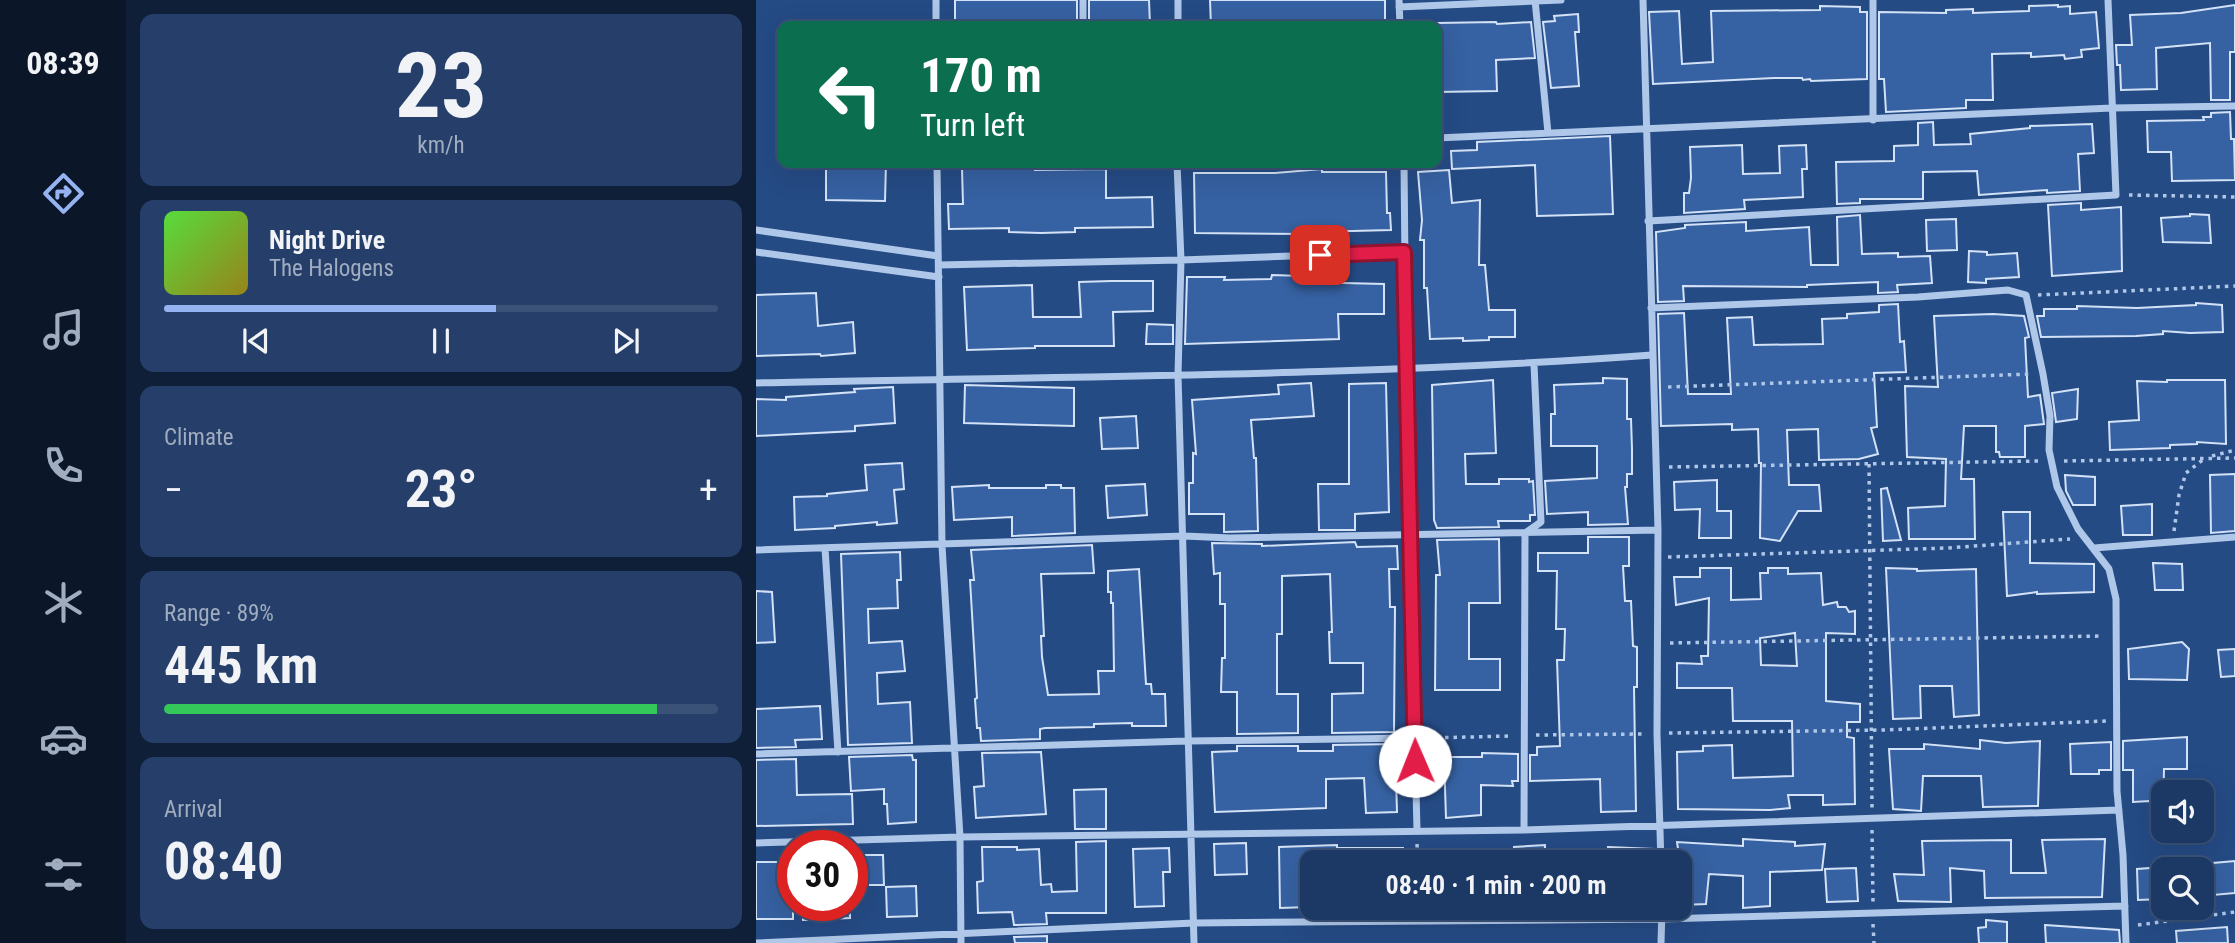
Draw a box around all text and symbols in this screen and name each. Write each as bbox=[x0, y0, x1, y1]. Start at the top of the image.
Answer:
text: 23 bbox=[395, 33, 487, 139]
text: 08:39 bbox=[26, 44, 100, 82]
text: 170 m bbox=[920, 47, 1042, 104]
icon: left bbox=[805, 49, 896, 140]
text: Turn left bbox=[920, 106, 1025, 144]
text: km/h bbox=[417, 132, 465, 159]
icon: directions bbox=[39, 169, 88, 218]
text: Night Drive bbox=[269, 225, 385, 255]
pin bbox=[1290, 225, 1350, 285]
icon: arrive bbox=[1301, 236, 1339, 274]
text: The Halogens bbox=[269, 255, 394, 282]
icon: music bbox=[39, 305, 88, 354]
icon: previous bbox=[237, 322, 275, 360]
icon: pause bbox=[422, 322, 460, 360]
icon: next bbox=[607, 322, 645, 360]
text: Climate bbox=[164, 424, 234, 451]
icon: phone bbox=[39, 441, 88, 490]
text: 23° bbox=[405, 459, 477, 520]
text: − bbox=[164, 468, 183, 512]
text: + bbox=[699, 468, 718, 512]
icon: climate bbox=[39, 578, 88, 627]
text: Range · 89% bbox=[164, 600, 274, 627]
text: 445 km bbox=[164, 635, 318, 696]
icon: car bbox=[39, 714, 88, 763]
position arrow bbox=[1378, 724, 1452, 798]
map controls bbox=[2151, 780, 2214, 920]
button: sound bbox=[2151, 780, 2214, 843]
text: Arrival bbox=[164, 796, 223, 823]
speed limit sign: 30 bbox=[777, 830, 868, 921]
text: 08:40 bbox=[164, 831, 283, 892]
icon: filters bbox=[39, 850, 88, 899]
button: search bbox=[2151, 857, 2214, 920]
text: 08:40 · 1 min · 200 m bbox=[1386, 870, 1606, 900]

